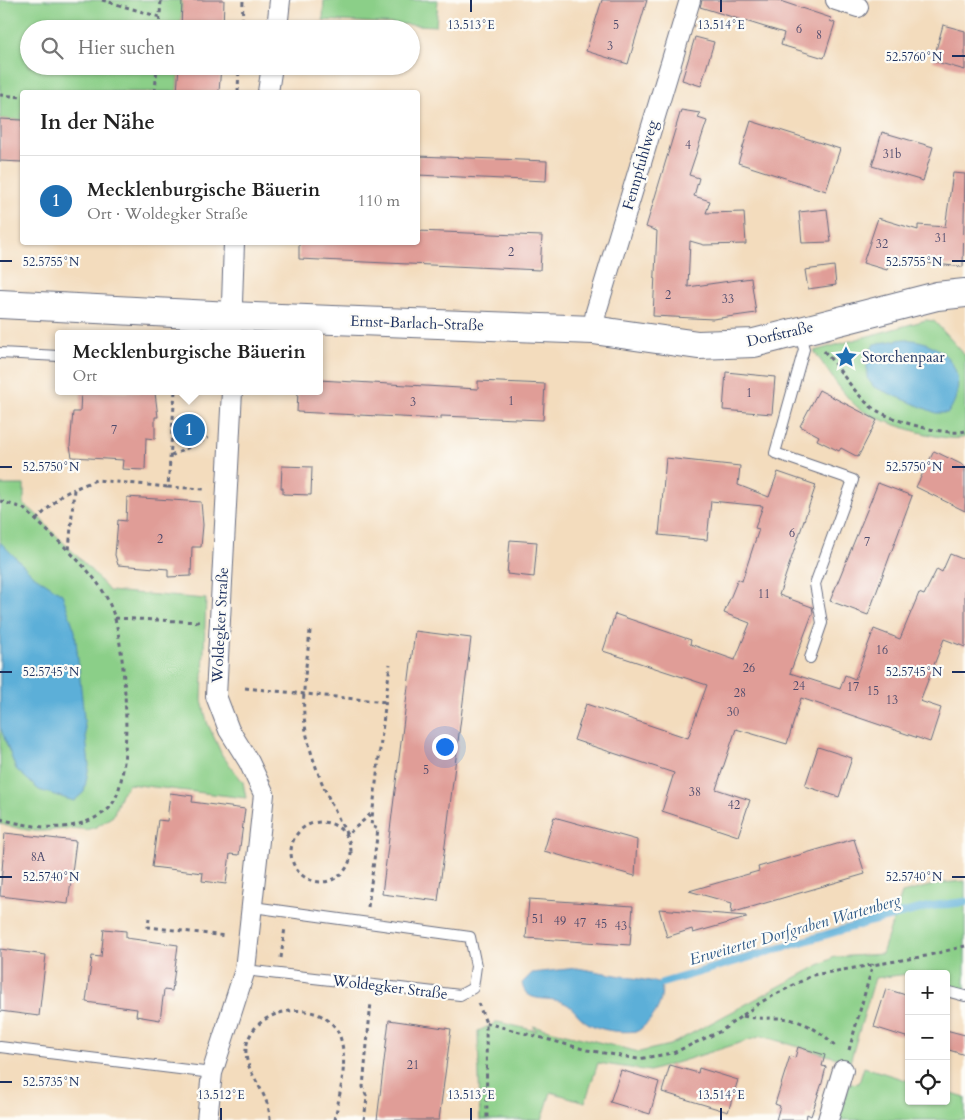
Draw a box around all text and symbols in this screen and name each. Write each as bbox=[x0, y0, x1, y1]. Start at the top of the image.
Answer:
text: 13.513°E bbox=[447, 17, 495, 33]
house number: 5 bbox=[613, 17, 619, 33]
text: 13.514°E bbox=[697, 17, 745, 33]
search box bbox=[20, 20, 420, 75]
house number: 6 bbox=[796, 21, 802, 37]
house number: 8 bbox=[816, 27, 822, 43]
icon: search bbox=[38, 34, 66, 62]
text: Hier suchen bbox=[78, 35, 175, 61]
house number: 3 bbox=[607, 38, 613, 54]
text: 52.5760°N bbox=[886, 49, 943, 65]
text: In der Nähe bbox=[40, 108, 155, 137]
street label: Fennpfuhlweg bbox=[618, 117, 663, 212]
house number: 4 bbox=[685, 137, 691, 153]
house number: 31b bbox=[883, 146, 901, 162]
text: Mecklenburgische Bäuerin bbox=[87, 177, 320, 203]
text: 1 bbox=[52, 190, 60, 212]
text: 110 m bbox=[358, 190, 400, 212]
text: Ort · Woldegker Straße bbox=[87, 203, 248, 225]
house number: 31 bbox=[935, 230, 947, 246]
house number: 32 bbox=[876, 236, 888, 252]
house number: 2 bbox=[508, 244, 514, 260]
text: 52.5755°N bbox=[23, 254, 80, 270]
text: 52.5755°N bbox=[886, 254, 943, 270]
house number: 2 bbox=[665, 287, 671, 303]
house number: 33 bbox=[722, 291, 734, 307]
street label: Ernst-Barlach-Straße bbox=[350, 311, 484, 335]
street label: Dorfstraße bbox=[745, 317, 815, 351]
popup bbox=[55, 330, 323, 395]
text: Mecklenburgische Bäuerin bbox=[72, 339, 306, 365]
place icon: Storchenpaar bbox=[833, 344, 859, 370]
place label: Storchenpaar bbox=[862, 347, 945, 367]
text: Ort bbox=[72, 365, 97, 387]
house number: 1 bbox=[746, 385, 752, 401]
house number: 1 bbox=[508, 393, 514, 409]
house number: 3 bbox=[410, 394, 416, 410]
pin: 1 bbox=[173, 411, 205, 449]
house number: 7 bbox=[111, 422, 117, 438]
text: 52.5750°N bbox=[23, 459, 80, 475]
text: 52.5750°N bbox=[886, 459, 943, 475]
house number: 6 bbox=[789, 525, 795, 541]
house number: 2 bbox=[157, 531, 163, 547]
house number: 7 bbox=[864, 534, 870, 550]
street label: Woldegker Straße bbox=[207, 566, 233, 684]
house number: 11 bbox=[758, 586, 770, 602]
house number: 16 bbox=[876, 642, 888, 658]
house number: 26 bbox=[743, 660, 755, 676]
text: 52.5745°N bbox=[23, 664, 80, 680]
text: 52.5745°N bbox=[886, 664, 943, 680]
house number: 24 bbox=[793, 678, 805, 694]
house number: 17 bbox=[847, 679, 859, 695]
house number: 15 bbox=[867, 683, 879, 699]
house number: 28 bbox=[734, 685, 746, 701]
house number: 13 bbox=[886, 692, 898, 708]
house number: 30 bbox=[727, 704, 739, 720]
your location bbox=[432, 734, 458, 760]
house number: 5 bbox=[423, 762, 429, 778]
house number: 38 bbox=[689, 784, 701, 800]
house number: 42 bbox=[728, 797, 740, 813]
house number: 8A bbox=[31, 849, 46, 865]
text: 52.5740°N bbox=[23, 869, 80, 885]
text: 52.5740°N bbox=[886, 869, 943, 885]
water label: Erweiterter Dorfgraben Wartenberg bbox=[687, 889, 904, 971]
house number: 51 bbox=[532, 911, 544, 927]
house number: 49 bbox=[554, 913, 566, 929]
house number: 47 bbox=[574, 915, 586, 931]
house number: 45 bbox=[595, 916, 607, 932]
house number: 43 bbox=[615, 918, 627, 934]
street label: Woldegker Straße bbox=[330, 970, 449, 1004]
map controls bbox=[905, 970, 950, 1105]
button: + bbox=[905, 970, 950, 1015]
button: − bbox=[905, 1015, 950, 1060]
house number: 21 bbox=[407, 1057, 419, 1073]
button: locate bbox=[905, 1060, 950, 1105]
text: 52.5735°N bbox=[23, 1074, 80, 1090]
text: 13.512°E bbox=[197, 1087, 245, 1103]
text: 13.513°E bbox=[447, 1087, 495, 1103]
text: 13.514°E bbox=[697, 1087, 745, 1103]

